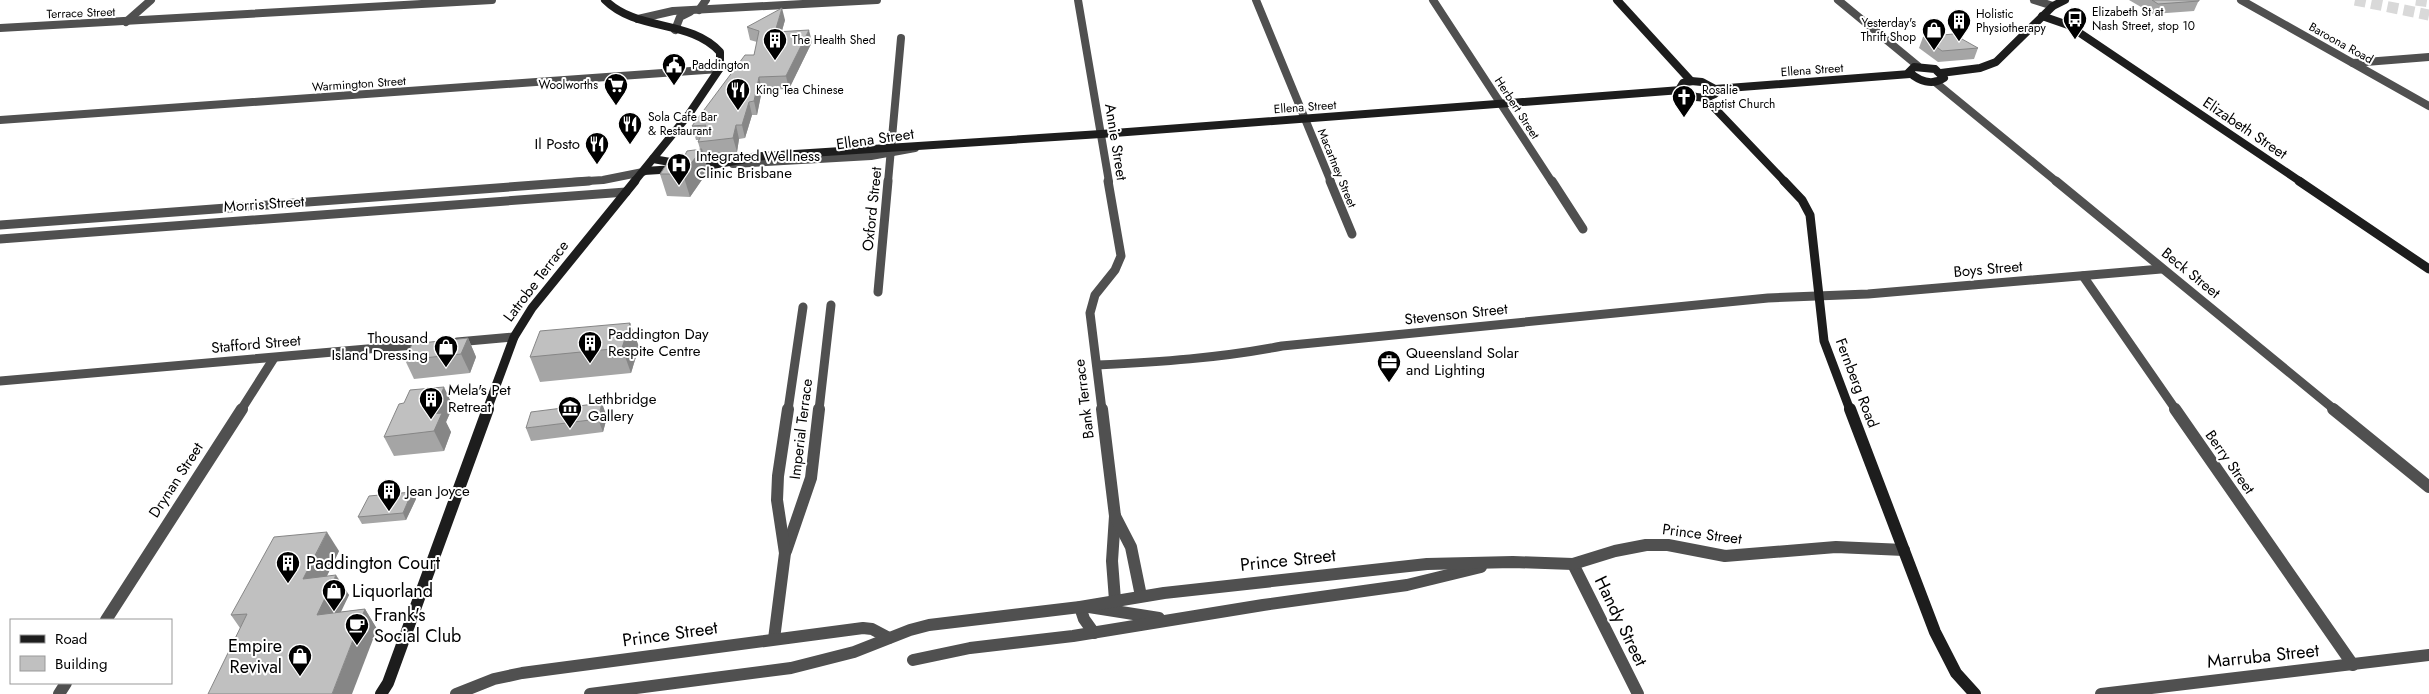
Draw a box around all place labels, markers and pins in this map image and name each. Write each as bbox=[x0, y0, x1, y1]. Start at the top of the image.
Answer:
place label: Elizabeth St at Nash Street, stop 10 bbox=[2092, 3, 2195, 35]
place label: Holistic Physiotherapy bbox=[1976, 5, 2047, 37]
bus stop icon: Elizabeth St at Nash Street, stop 10 bbox=[2062, 6, 2088, 40]
building icon: Holistic Physiotherapy bbox=[1946, 8, 1972, 42]
place label: Yesterday's Thrift Shop bbox=[1861, 14, 1916, 46]
shop icon: Yesterday's Thrift Shop bbox=[1921, 17, 1947, 51]
building icon: The Health Shed bbox=[762, 27, 788, 61]
place label: The Health Shed bbox=[792, 31, 876, 49]
public building icon: Paddington bbox=[661, 52, 687, 86]
place label: Paddington bbox=[692, 56, 750, 74]
supermarket icon: Woolworths bbox=[603, 72, 629, 106]
place label: Woolworths bbox=[539, 76, 598, 94]
restaurant icon: King Tea Chinese bbox=[725, 77, 751, 111]
place label: King Tea Chinese bbox=[756, 81, 844, 99]
place label: Rosalie Baptist Church bbox=[1702, 81, 1775, 113]
church icon: Rosalie Baptist Church bbox=[1671, 84, 1697, 118]
place label: Sola Cafe Bar & Restaurant bbox=[648, 108, 718, 140]
restaurant icon: Sola Cafe Bar & Restaurant bbox=[617, 111, 643, 145]
restaurant icon: Il Posto bbox=[584, 131, 610, 165]
place label: Il Posto bbox=[535, 133, 580, 155]
place label: Integrated Wellness Clinic Brisbane bbox=[696, 145, 820, 184]
hospital icon: Integrated Wellness Clinic Brisbane bbox=[666, 152, 692, 186]
place label: Paddington Day Respite Centre bbox=[608, 323, 709, 362]
place label: Thousand Island Dressing bbox=[331, 327, 428, 366]
building icon: Paddington Day Respite Centre bbox=[577, 330, 603, 364]
shop icon: Thousand Island Dressing bbox=[433, 334, 459, 368]
place label: Queensland Solar and Lighting bbox=[1406, 342, 1520, 381]
office icon: Queensland Solar and Lighting bbox=[1376, 349, 1402, 383]
place label: Mela's Pet Retreat bbox=[448, 379, 511, 418]
building icon: Mela's Pet Retreat bbox=[418, 386, 444, 420]
place label: Lethbridge Gallery bbox=[588, 388, 657, 427]
museum icon: Lethbridge Gallery bbox=[557, 395, 583, 429]
building icon: Jean Joyce bbox=[376, 478, 402, 512]
place label: Jean Joyce bbox=[404, 480, 470, 502]
building icon: Paddington Court bbox=[275, 550, 301, 584]
place label: Paddington Court bbox=[306, 550, 441, 576]
shop icon: Liquorland bbox=[321, 578, 347, 612]
place label: Liquorland bbox=[352, 578, 433, 604]
place label: Frank's Social Club bbox=[374, 602, 461, 649]
cafe icon: Frank's Social Club bbox=[344, 612, 370, 646]
place label: Empire Revival bbox=[228, 633, 282, 680]
shop icon: Empire Revival bbox=[287, 643, 313, 677]

